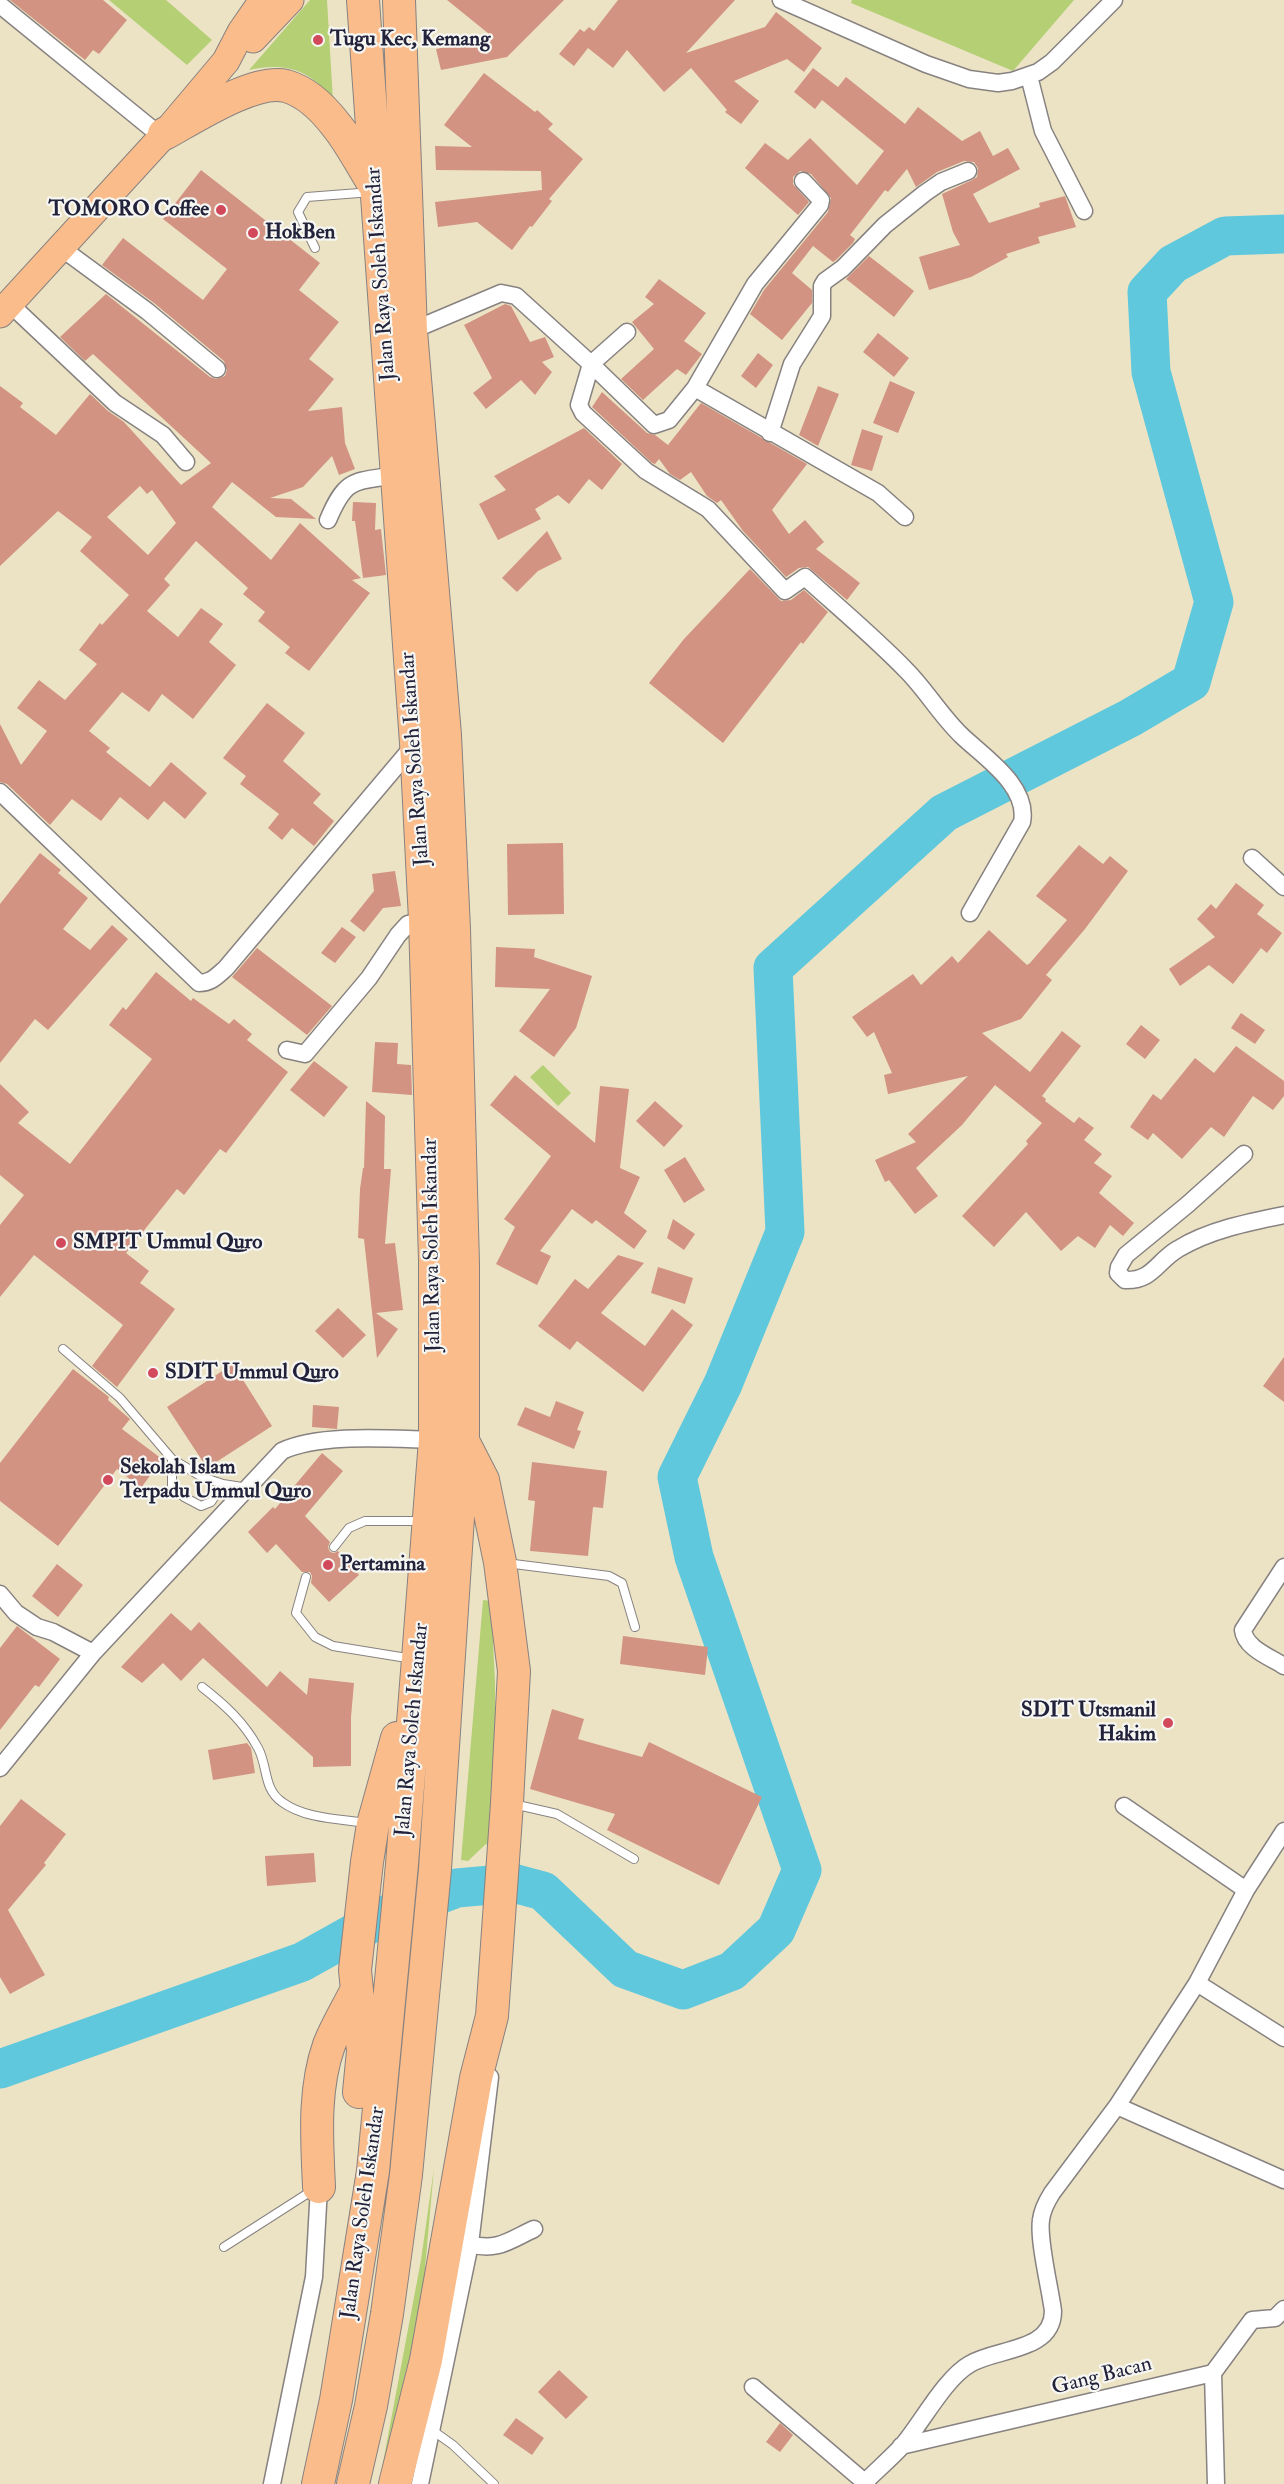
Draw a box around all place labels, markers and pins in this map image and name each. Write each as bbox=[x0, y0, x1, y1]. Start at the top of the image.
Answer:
place label: Tugu Kec, Kemang bbox=[330, 27, 490, 53]
marker: Tugu Kec, Kemang bbox=[311, 33, 325, 47]
place label: TOMORO Coffee bbox=[48, 197, 209, 223]
marker: TOMORO Coffee bbox=[214, 203, 228, 217]
place label: HokBen bbox=[265, 220, 335, 246]
marker: HokBen bbox=[246, 226, 260, 240]
place label: SMPIT Ummul Quro bbox=[73, 1230, 262, 1256]
marker: SMPIT Ummul Quro bbox=[54, 1236, 68, 1250]
place label: SDIT Ummul Quro bbox=[165, 1360, 339, 1386]
marker: SDIT Ummul Quro bbox=[146, 1366, 160, 1380]
place label: Sekolah Islam Terpadu Ummul Quro bbox=[120, 1455, 311, 1505]
marker: Sekolah Islam Terpadu Ummul Quro bbox=[101, 1473, 115, 1487]
place label: Pertamina bbox=[340, 1552, 425, 1578]
marker: Pertamina bbox=[321, 1558, 335, 1572]
place label: SDIT Utsmanil Hakim bbox=[1021, 1698, 1156, 1748]
marker: SDIT Utsmanil Hakim bbox=[1161, 1716, 1175, 1730]

